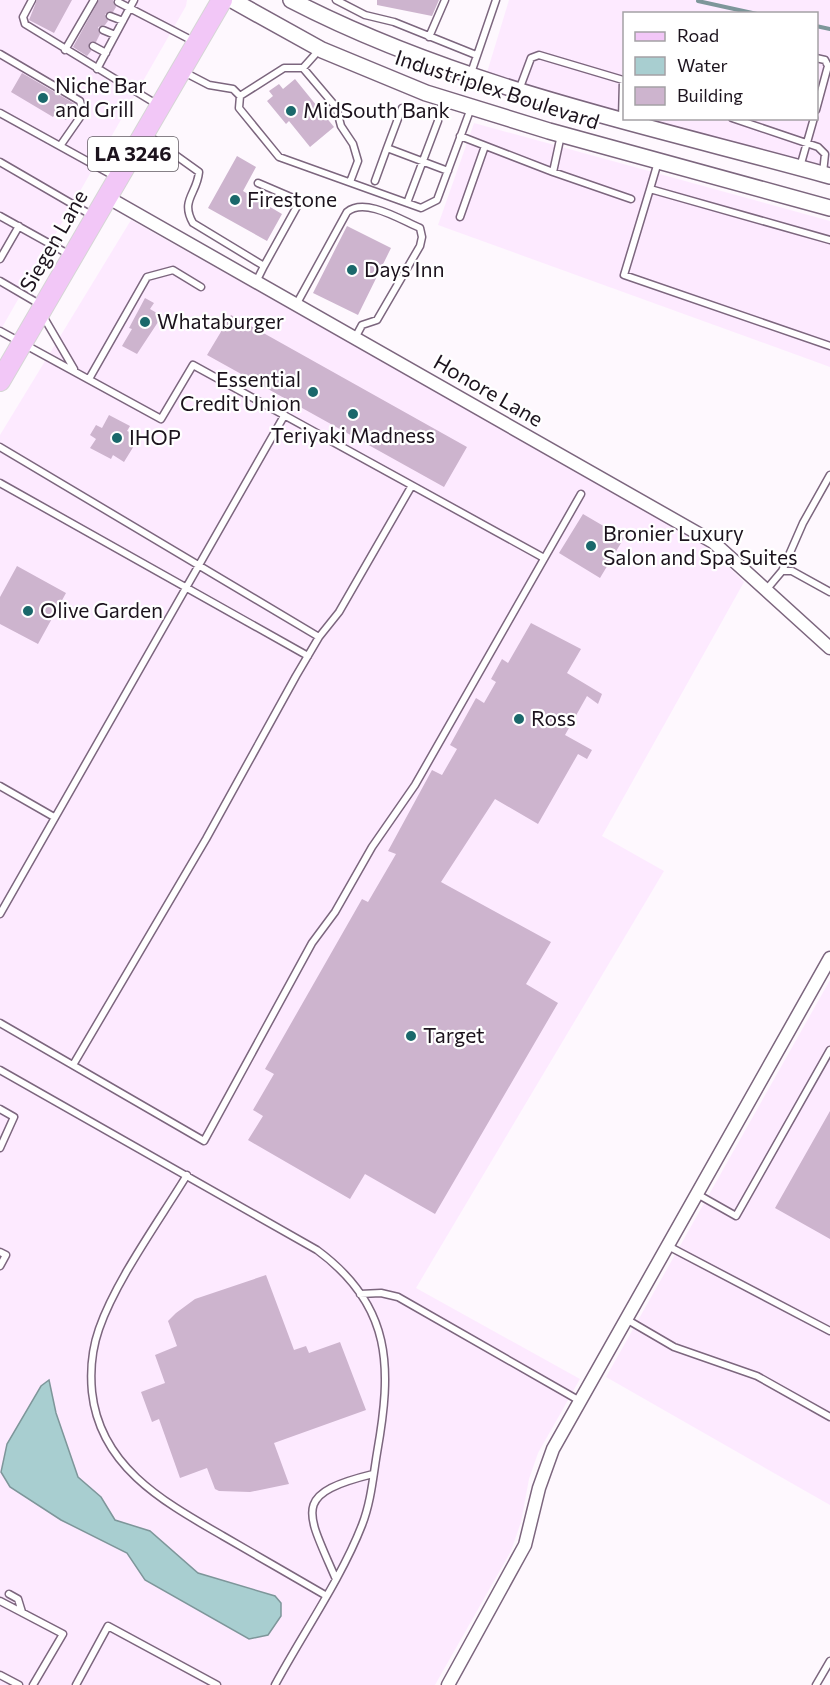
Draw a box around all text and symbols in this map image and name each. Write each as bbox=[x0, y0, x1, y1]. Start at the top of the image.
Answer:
legend bbox=[623, 12, 818, 120]
text: Road bbox=[677, 24, 719, 46]
street label: Industriplex Boulevard bbox=[392, 44, 603, 133]
text: Water bbox=[677, 54, 728, 76]
place label: Niche Bar and Grill bbox=[55, 72, 147, 121]
text: Building bbox=[677, 84, 743, 106]
marker: Niche Bar and Grill bbox=[36, 91, 50, 105]
place label: MidSouth Bank bbox=[303, 97, 450, 122]
marker: MidSouth Bank bbox=[284, 104, 298, 118]
road number: LA 3246 bbox=[88, 137, 178, 171]
street label: Siegen Lane bbox=[14, 185, 92, 296]
place label: Firestone bbox=[247, 186, 337, 211]
marker: Firestone bbox=[228, 193, 242, 207]
place label: Days Inn bbox=[364, 256, 444, 281]
marker: Days Inn bbox=[345, 263, 359, 277]
place label: Whataburger bbox=[157, 308, 284, 333]
marker: Whataburger bbox=[138, 315, 152, 329]
street label: Honore Lane bbox=[430, 348, 548, 431]
place label: Essential Credit Union bbox=[180, 366, 301, 415]
marker: Essential Credit Union bbox=[306, 385, 320, 399]
marker: Teriyaki Madness bbox=[346, 407, 360, 421]
place label: Teriyaki Madness bbox=[271, 422, 435, 447]
place label: IHOP bbox=[129, 424, 181, 449]
marker: IHOP bbox=[110, 431, 124, 445]
place label: Bronier Luxury Salon and Spa Suites bbox=[603, 520, 798, 569]
marker: Bronier Luxury Salon and Spa Suites bbox=[584, 539, 598, 553]
place label: Olive Garden bbox=[40, 597, 163, 622]
marker: Olive Garden bbox=[21, 604, 35, 618]
place label: Ross bbox=[531, 705, 576, 730]
marker: Ross bbox=[512, 712, 526, 726]
place label: Target bbox=[423, 1022, 485, 1047]
marker: Target bbox=[404, 1029, 418, 1043]

